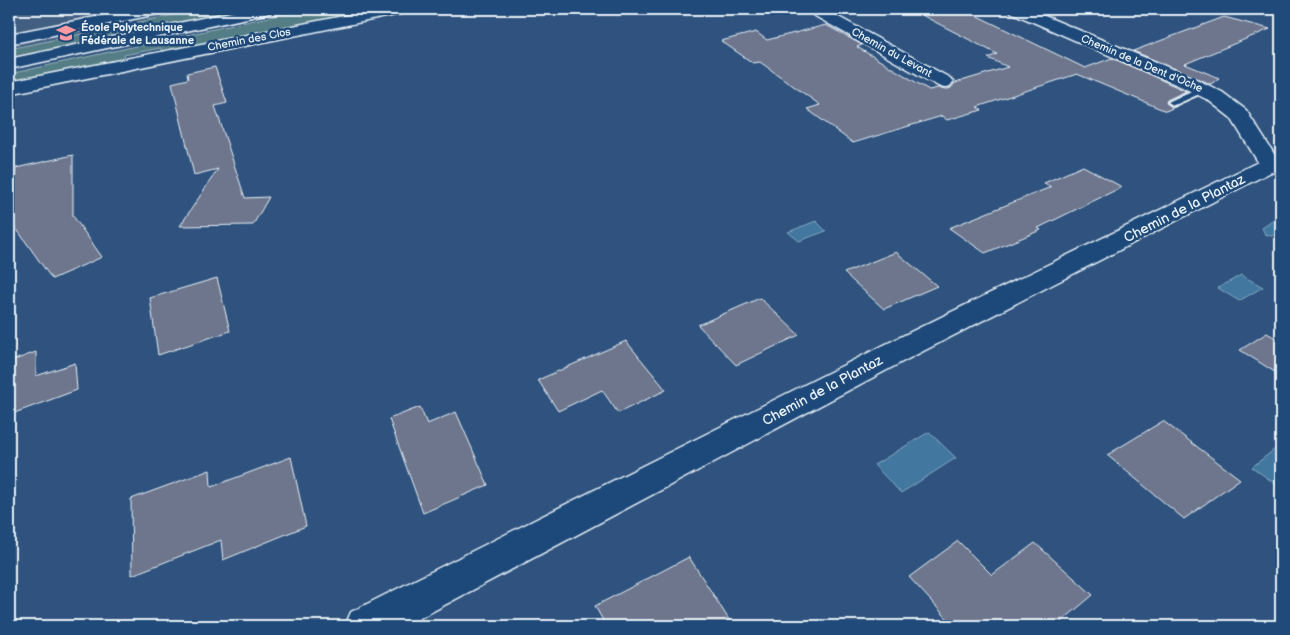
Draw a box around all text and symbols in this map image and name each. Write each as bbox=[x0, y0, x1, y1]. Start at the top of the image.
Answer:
place label: École Polytechnique Fédérale de Lausanne bbox=[81, 20, 194, 47]
school or university icon: École Polytechnique Fédérale de Lausanne bbox=[55, 22, 77, 44]
street label: Chemin des Clos bbox=[206, 25, 292, 54]
street label: Chemin du Levant bbox=[849, 25, 935, 80]
street label: Chemin de la Dent d'Oche bbox=[1079, 32, 1205, 95]
street label: Chemin de la Plantaz bbox=[1121, 170, 1248, 246]
street label: Chemin de la Plantaz bbox=[759, 351, 885, 429]

